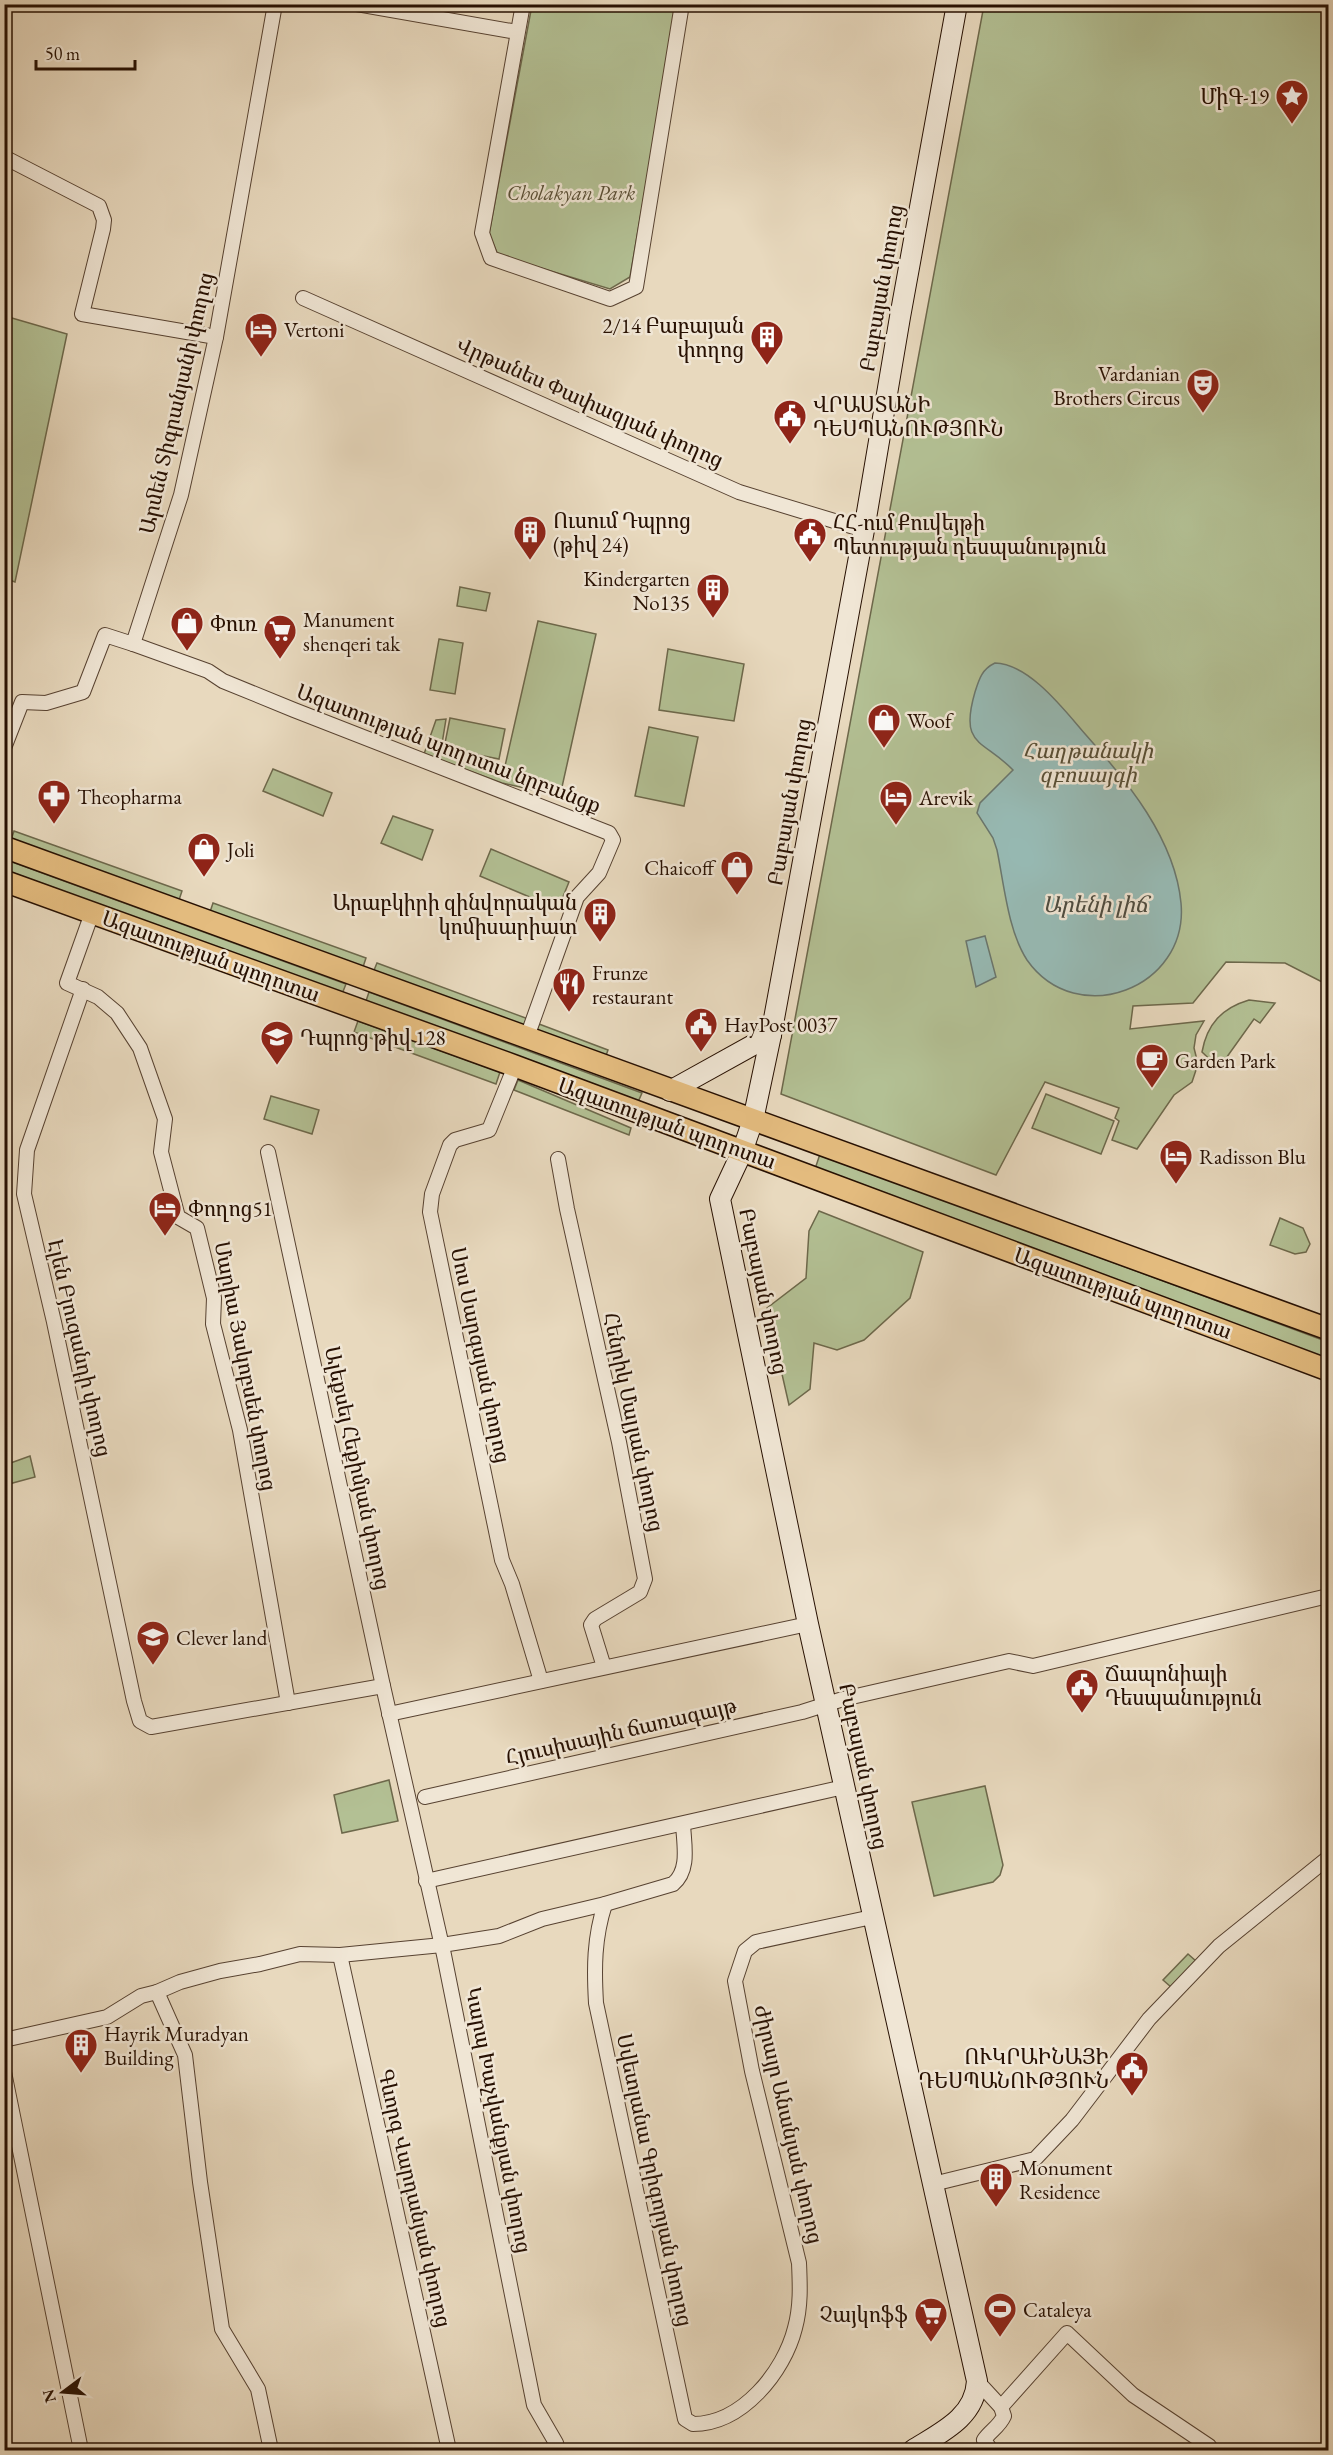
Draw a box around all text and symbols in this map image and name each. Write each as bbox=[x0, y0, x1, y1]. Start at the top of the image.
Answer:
scale bar bbox=[36, 33, 135, 71]
text: 50 m bbox=[45, 42, 80, 65]
place icon: ՄիԳ-19 bbox=[1274, 78, 1310, 125]
place label: ՄիԳ-19 bbox=[1200, 83, 1269, 110]
park label: Cholakyan Park bbox=[507, 179, 636, 206]
street label: Բաբայան փողոց bbox=[853, 202, 909, 374]
street label: Արմեն Տիգրանյանի փողոց bbox=[133, 270, 219, 536]
hotel icon: Vertoni bbox=[243, 311, 279, 358]
place label: 2/14 Բաբայան փողոց bbox=[602, 312, 744, 363]
place label: Vertoni bbox=[284, 316, 344, 343]
building icon: 2/14 Բաբայան փողոց bbox=[749, 319, 785, 366]
street label: Վրթանես Փափազյան փողոց bbox=[452, 331, 728, 473]
place label: Vardanian Brothers Circus bbox=[1053, 360, 1180, 411]
theatre icon: Vardanian Brothers Circus bbox=[1185, 367, 1221, 414]
place label: ՎՐԱՍՏԱՆԻ ԴԵՍՊԱՆՈՒԹՅՈՒՆ bbox=[813, 391, 1003, 442]
public building icon: ՎՐԱՍՏԱՆԻ ԴԵՍՊԱՆՈՒԹՅՈՒՆ bbox=[772, 398, 808, 445]
place label: Ուսում Դպրոց (թիվ 24) bbox=[553, 507, 691, 558]
place label: ՀՀ-ում Քուվեյթի Պետության դեսպանություն bbox=[833, 509, 1107, 560]
building icon: Ուսում Դպրոց (թիվ 24) bbox=[512, 514, 548, 561]
public building icon: ՀՀ-ում Քուվեյթի Պետության դեսպանություն bbox=[792, 516, 828, 563]
place label: Kindergarten No135 bbox=[583, 565, 690, 616]
building icon: Kindergarten No135 bbox=[695, 572, 731, 619]
shop icon: Փուռ bbox=[169, 605, 205, 652]
place label: Manument shenqeri tak bbox=[303, 606, 401, 657]
place label: Փուռ bbox=[210, 610, 258, 637]
supermarket icon: Manument shenqeri tak bbox=[262, 613, 298, 660]
street label: Ազատության պողոտա նրբանցք bbox=[293, 677, 605, 819]
shop icon: Woof bbox=[866, 702, 902, 749]
place label: Woof bbox=[907, 707, 954, 734]
street label: Բաբայան փողոց bbox=[761, 716, 817, 888]
park label: Հաղթանակի զբոսայգի bbox=[1023, 737, 1154, 788]
pharmacy icon: Theopharma bbox=[36, 778, 72, 825]
hotel icon: Arevik bbox=[878, 779, 914, 826]
place label: Theopharma bbox=[77, 783, 182, 810]
place label: Arevik bbox=[918, 784, 974, 811]
shop icon: Joli bbox=[186, 831, 222, 878]
place label: Joli bbox=[225, 836, 254, 863]
shop icon: Chaicoff bbox=[719, 849, 755, 896]
place label: Chaicoff bbox=[644, 854, 717, 881]
place label: Արաբկիրի զինվորական կոմիսարիատ bbox=[332, 889, 577, 940]
water label: Արենի լիճ bbox=[1043, 890, 1152, 919]
building icon: Արաբկիրի զինվորական կոմիսարիատ bbox=[582, 896, 618, 943]
street label: Ազատության պողոտա bbox=[98, 904, 324, 1008]
place label: Frunze restaurant bbox=[592, 959, 674, 1010]
restaurant icon: Frunze restaurant bbox=[551, 966, 587, 1013]
public building icon: HayPost 0037 bbox=[683, 1006, 719, 1053]
place label: HayPost 0037 bbox=[724, 1011, 838, 1038]
school or university icon: Դպրոց թիվ 128 bbox=[259, 1019, 295, 1066]
place label: Դպրոց թիվ 128 bbox=[300, 1024, 446, 1051]
cafe icon: Garden Park bbox=[1134, 1042, 1170, 1089]
place label: Garden Park bbox=[1175, 1047, 1277, 1074]
street label: Ազատության պողոտա bbox=[554, 1071, 780, 1175]
hotel icon: Radisson Blu bbox=[1158, 1138, 1194, 1185]
place label: Radisson Blu bbox=[1199, 1143, 1306, 1170]
hotel icon: Փողոց51 bbox=[147, 1190, 183, 1237]
place label: Փողոց51 bbox=[188, 1195, 273, 1222]
street label: Բաբայան փողոց bbox=[733, 1205, 795, 1377]
street label: Էլեն Բյուզանդի փողոց bbox=[42, 1237, 118, 1459]
street label: Մարիա Յակոբսեն փողոց bbox=[209, 1239, 283, 1493]
street label: Ազատության պողոտա bbox=[1010, 1241, 1236, 1345]
street label: Սոս Սարգսյան փողոց bbox=[445, 1245, 517, 1465]
street label: Հենրիկ Մալյան փողոց bbox=[598, 1310, 670, 1534]
street label: Ալեքսեյ Հեքիմյան փողոց bbox=[319, 1344, 397, 1592]
school or university icon: Clever land bbox=[135, 1619, 171, 1666]
place label: Clever land bbox=[176, 1624, 268, 1651]
place label: Ճապոնիայի Դեսպանություն bbox=[1105, 1660, 1262, 1711]
public building icon: Ճապոնիայի Դեսպանություն bbox=[1064, 1667, 1100, 1714]
street label: Բաբայան փողոց bbox=[833, 1680, 895, 1852]
street label: Հյուսիսային ճառագայթ bbox=[503, 1691, 739, 1771]
street label: Կարպ Խաչվանքյան փողոց bbox=[460, 1985, 538, 2255]
street label: Ժիրայր Անանյան փողոց bbox=[748, 2002, 830, 2246]
place label: Hayrik Muradyan Building bbox=[104, 2020, 249, 2071]
building icon: Hayrik Muradyan Building bbox=[63, 2027, 99, 2074]
street label: Սվետլանա Գրիգորյան փողոց bbox=[611, 2031, 699, 2329]
place label: ՈՒԿՐԱԻՆԱՅԻ ԴԵՍՊԱՆՈՒԹՅՈՒՆ bbox=[919, 2043, 1109, 2094]
public building icon: ՈՒԿՐԱԻՆԱՅԻ ԴԵՍՊԱՆՈՒԹՅՈՒՆ bbox=[1114, 2050, 1150, 2097]
street label: Գևորգ Վարդանյան փողոց bbox=[372, 2066, 458, 2330]
place label: Monument Residence bbox=[1019, 2154, 1113, 2205]
building icon: Monument Residence bbox=[978, 2161, 1014, 2208]
sports icon: Cataleya bbox=[982, 2291, 1018, 2338]
supermarket icon: Չայկոֆֆ bbox=[913, 2296, 949, 2343]
place label: Cataleya bbox=[1023, 2296, 1092, 2323]
place label: Չայկոֆֆ bbox=[820, 2301, 908, 2328]
north arrow bbox=[33, 2362, 93, 2422]
text: N bbox=[37, 2387, 61, 2405]

